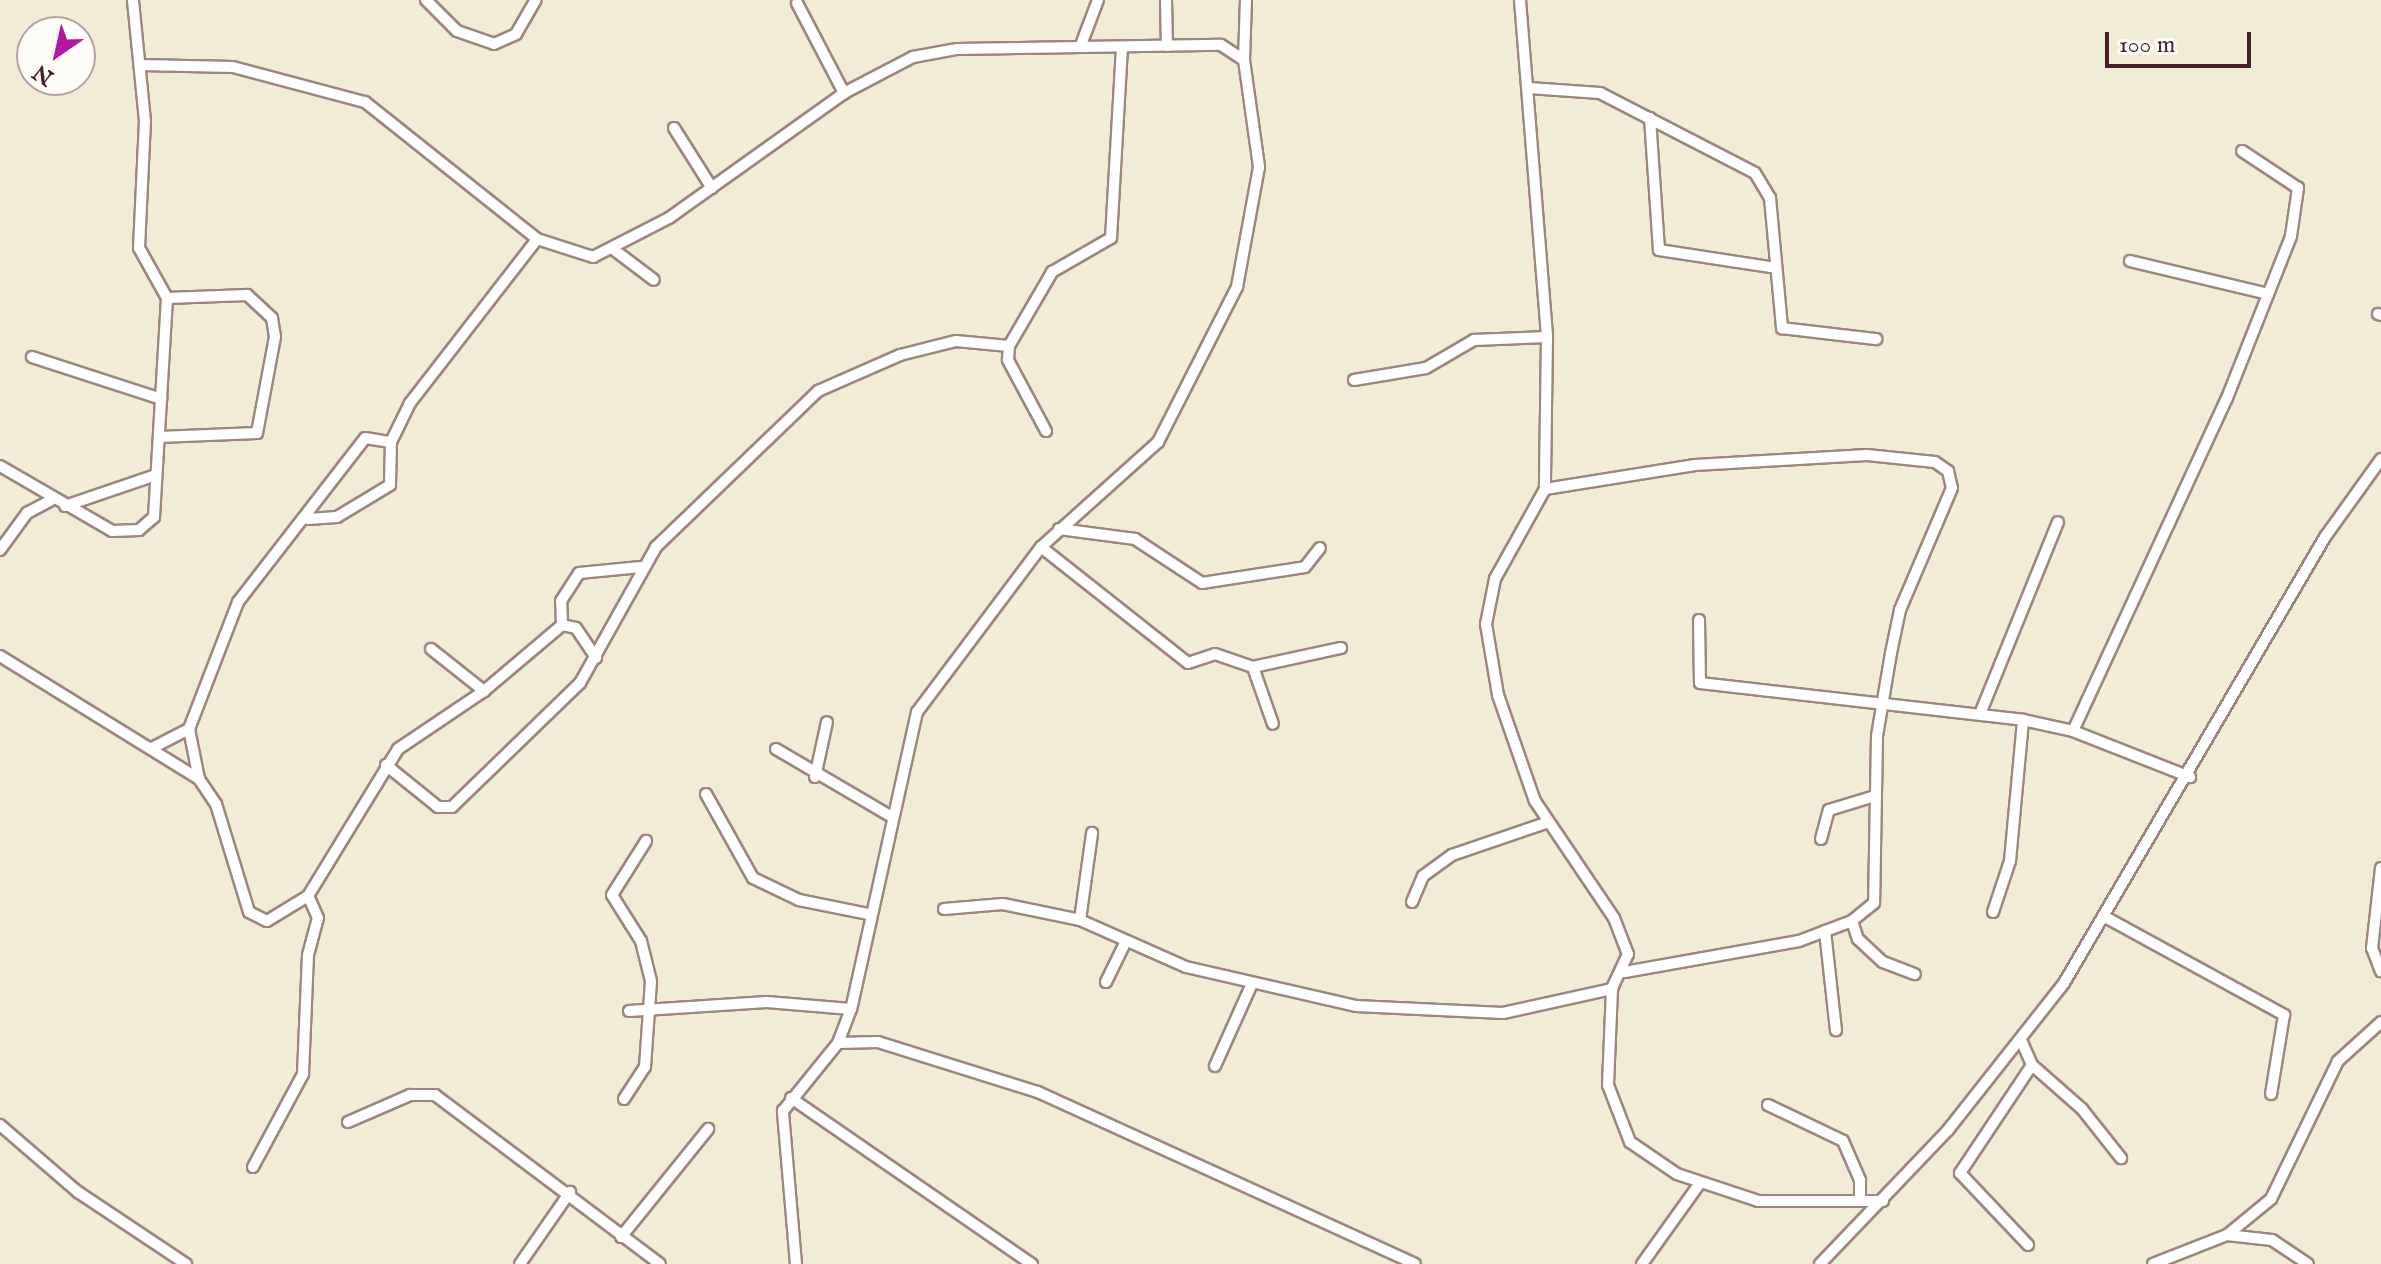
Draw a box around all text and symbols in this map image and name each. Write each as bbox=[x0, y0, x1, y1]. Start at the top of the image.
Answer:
north arrow bbox=[16, 16, 96, 96]
scale bar bbox=[2109, 16, 2255, 66]
text: 100 m bbox=[2119, 30, 2175, 61]
text: N bbox=[28, 57, 59, 91]

